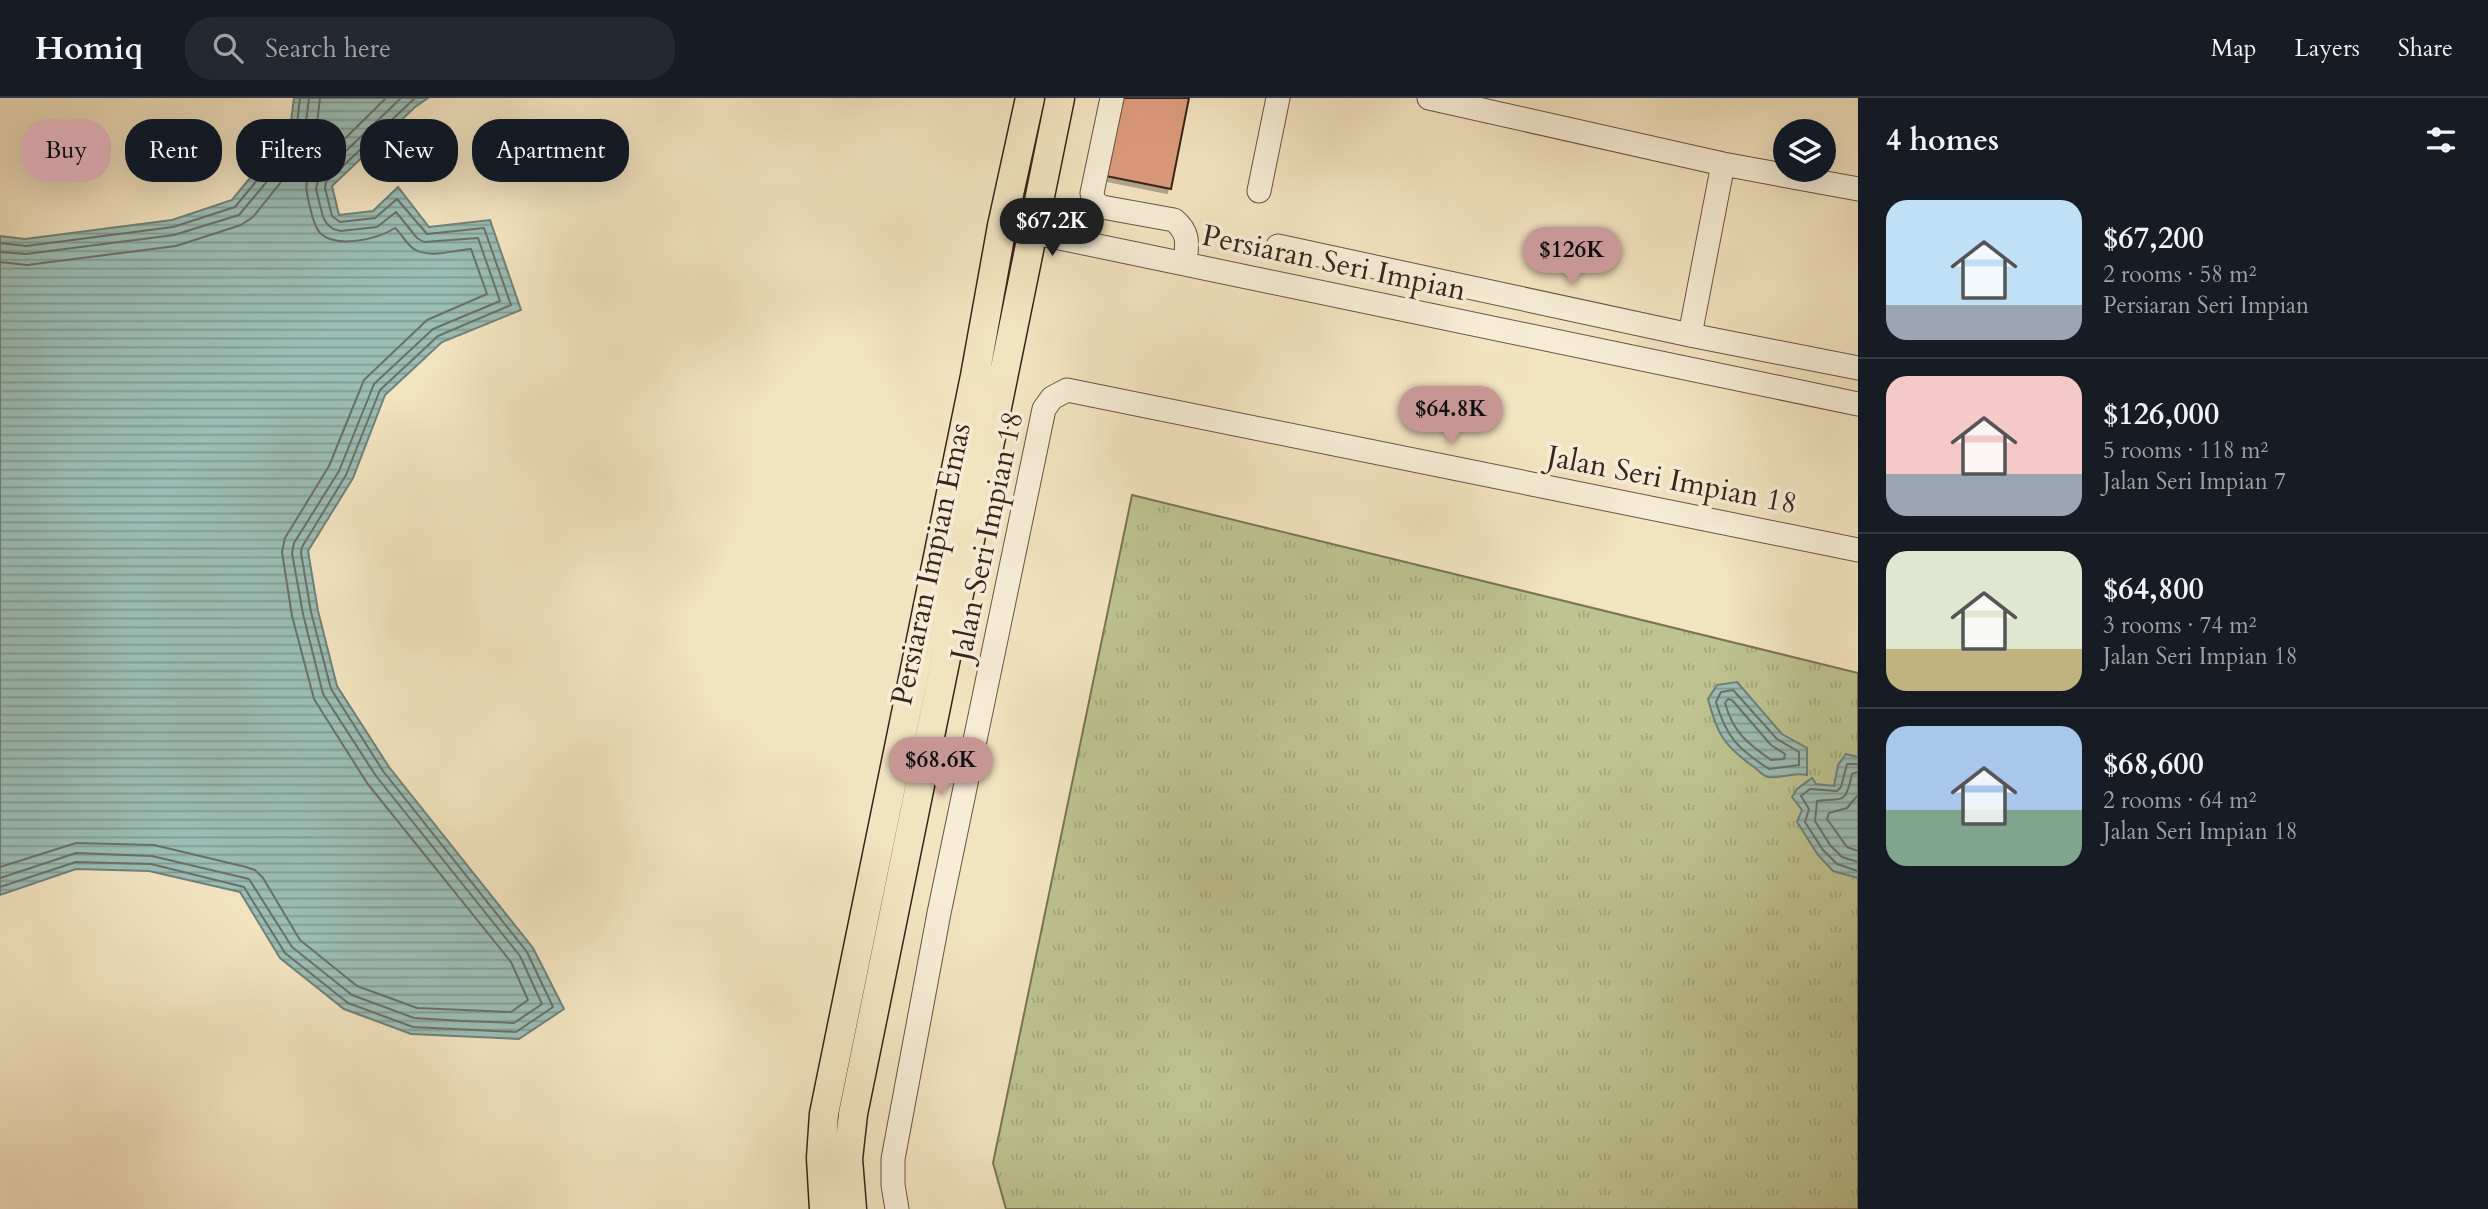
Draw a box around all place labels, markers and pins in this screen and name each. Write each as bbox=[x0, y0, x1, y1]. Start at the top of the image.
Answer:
pin: $67.2K bbox=[995, 198, 1109, 258]
pin: $126K bbox=[1523, 228, 1621, 287]
pin: $64.8K bbox=[1394, 386, 1508, 446]
pin: $68.6K bbox=[884, 738, 998, 797]

